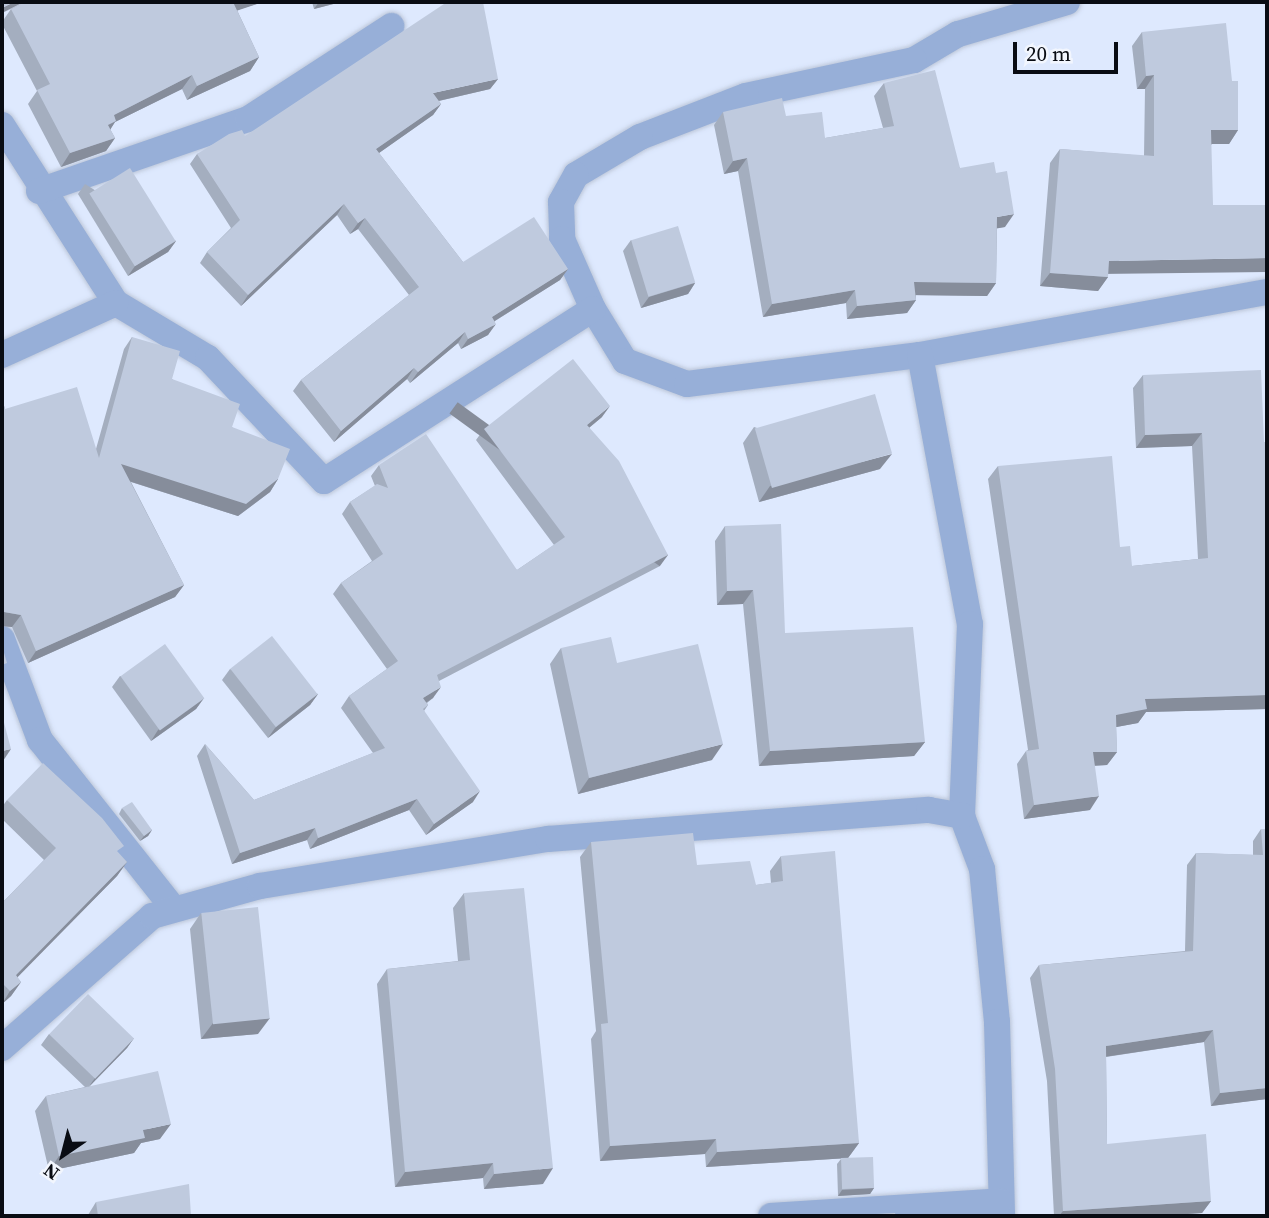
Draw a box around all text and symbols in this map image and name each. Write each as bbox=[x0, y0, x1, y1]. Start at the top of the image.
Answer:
scale bar bbox=[1017, 28, 1122, 72]
text: 20 m bbox=[1026, 39, 1071, 68]
north arrow bbox=[28, 1120, 98, 1190]
text: N bbox=[38, 1158, 64, 1187]

